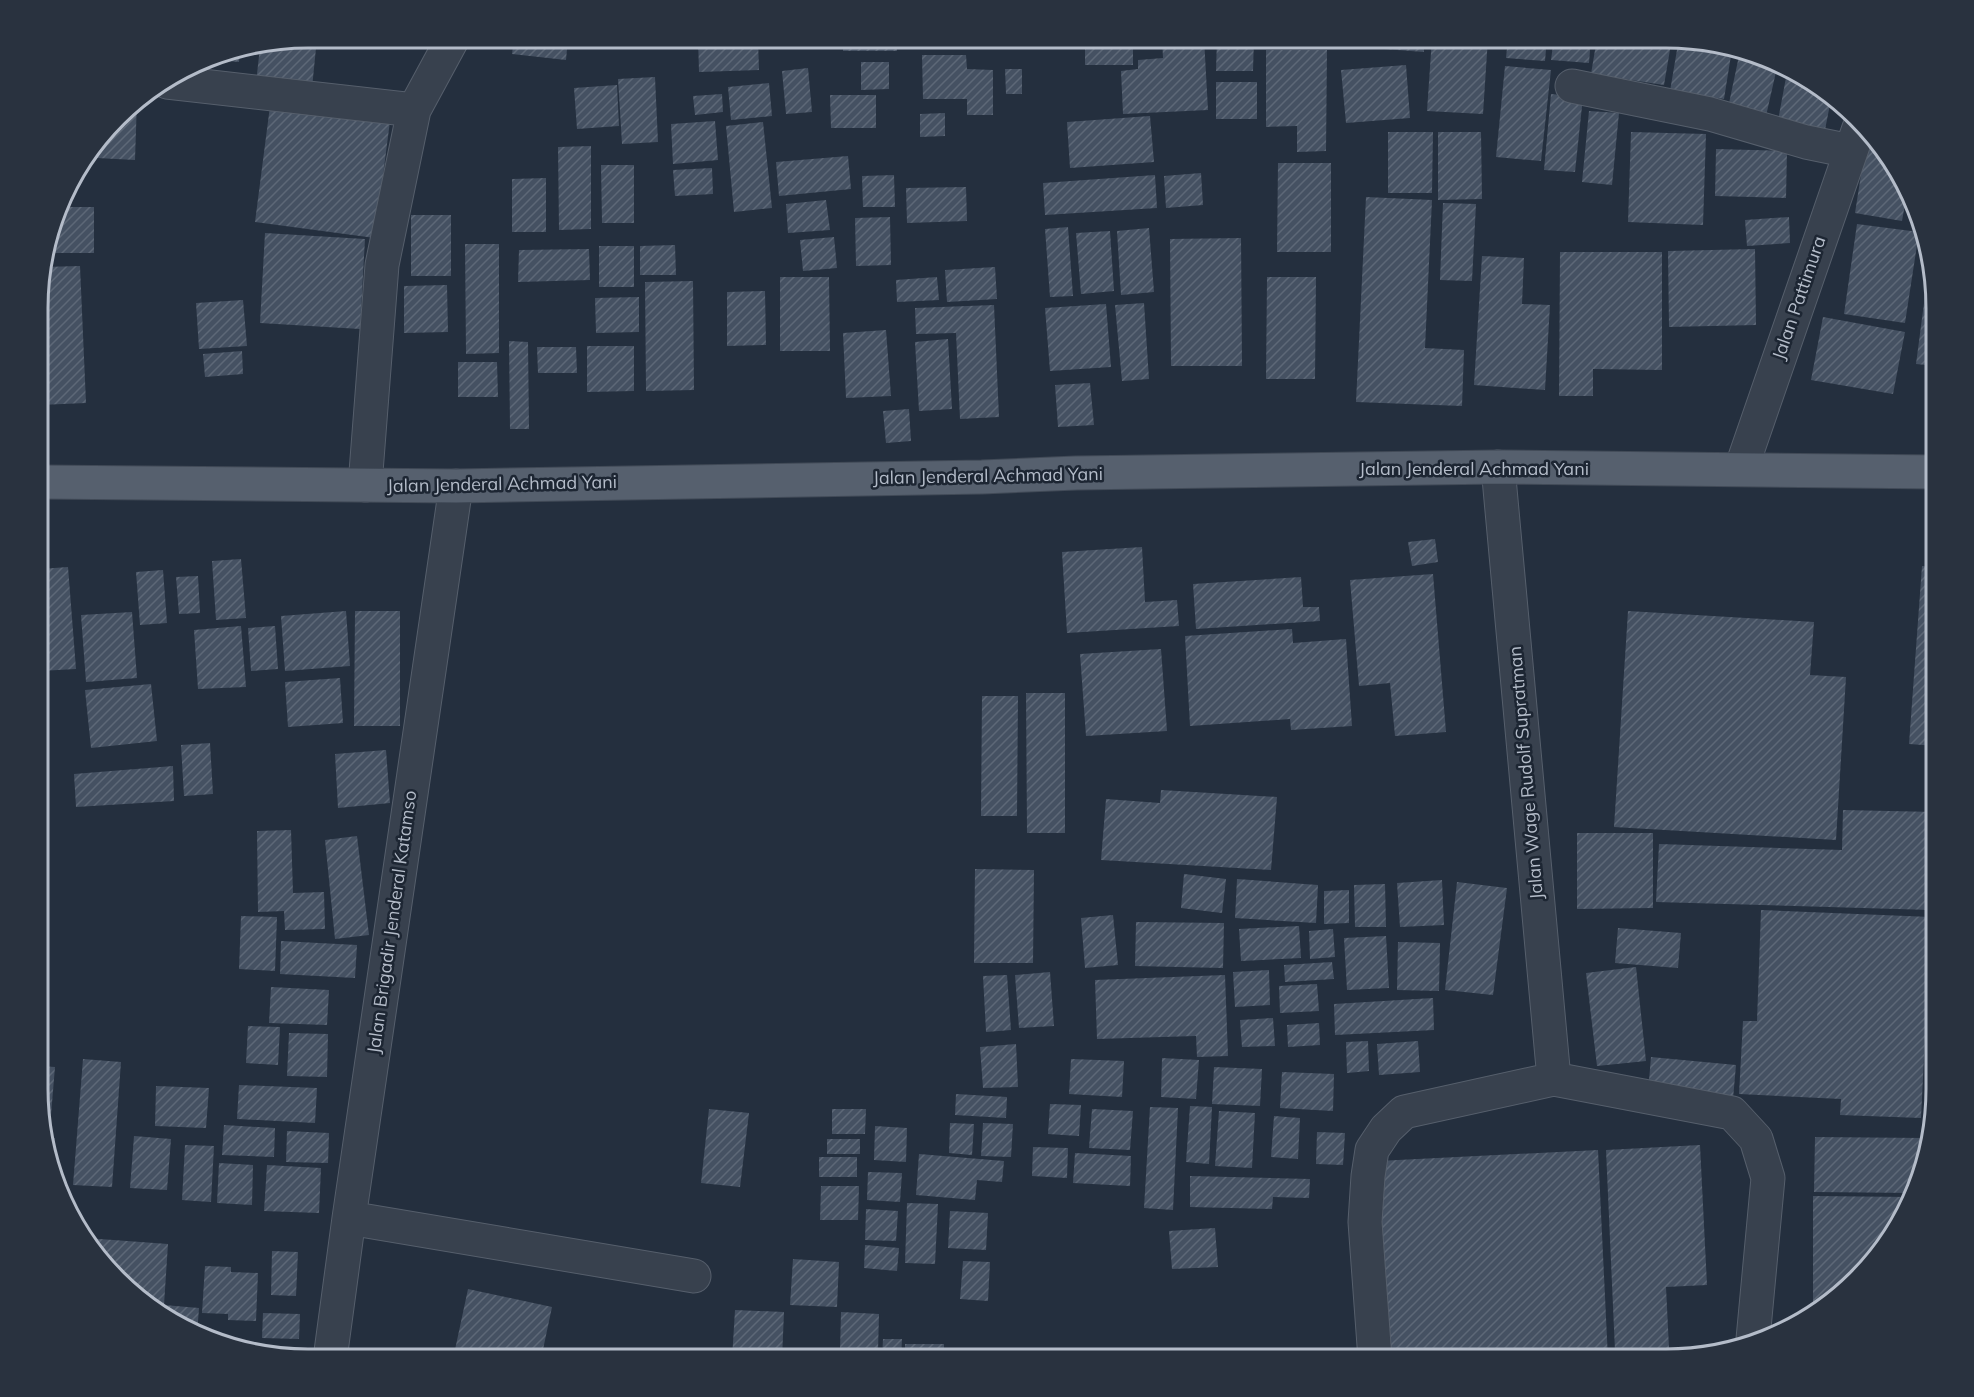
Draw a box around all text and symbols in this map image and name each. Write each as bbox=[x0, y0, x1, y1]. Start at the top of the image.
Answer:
street label: Jalan Pattimura bbox=[1767, 233, 1830, 363]
street label: Jalan Jenderal Achmad Yani bbox=[1359, 457, 1589, 480]
street label: Jalan Jenderal Achmad Yani bbox=[873, 462, 1103, 489]
street label: Jalan Jenderal Achmad Yani bbox=[387, 470, 617, 497]
street label: Jalan Wage Rudolf Supratman bbox=[1503, 645, 1548, 901]
street label: Jalan Brigadir Jenderal Katamso bbox=[362, 789, 421, 1055]

